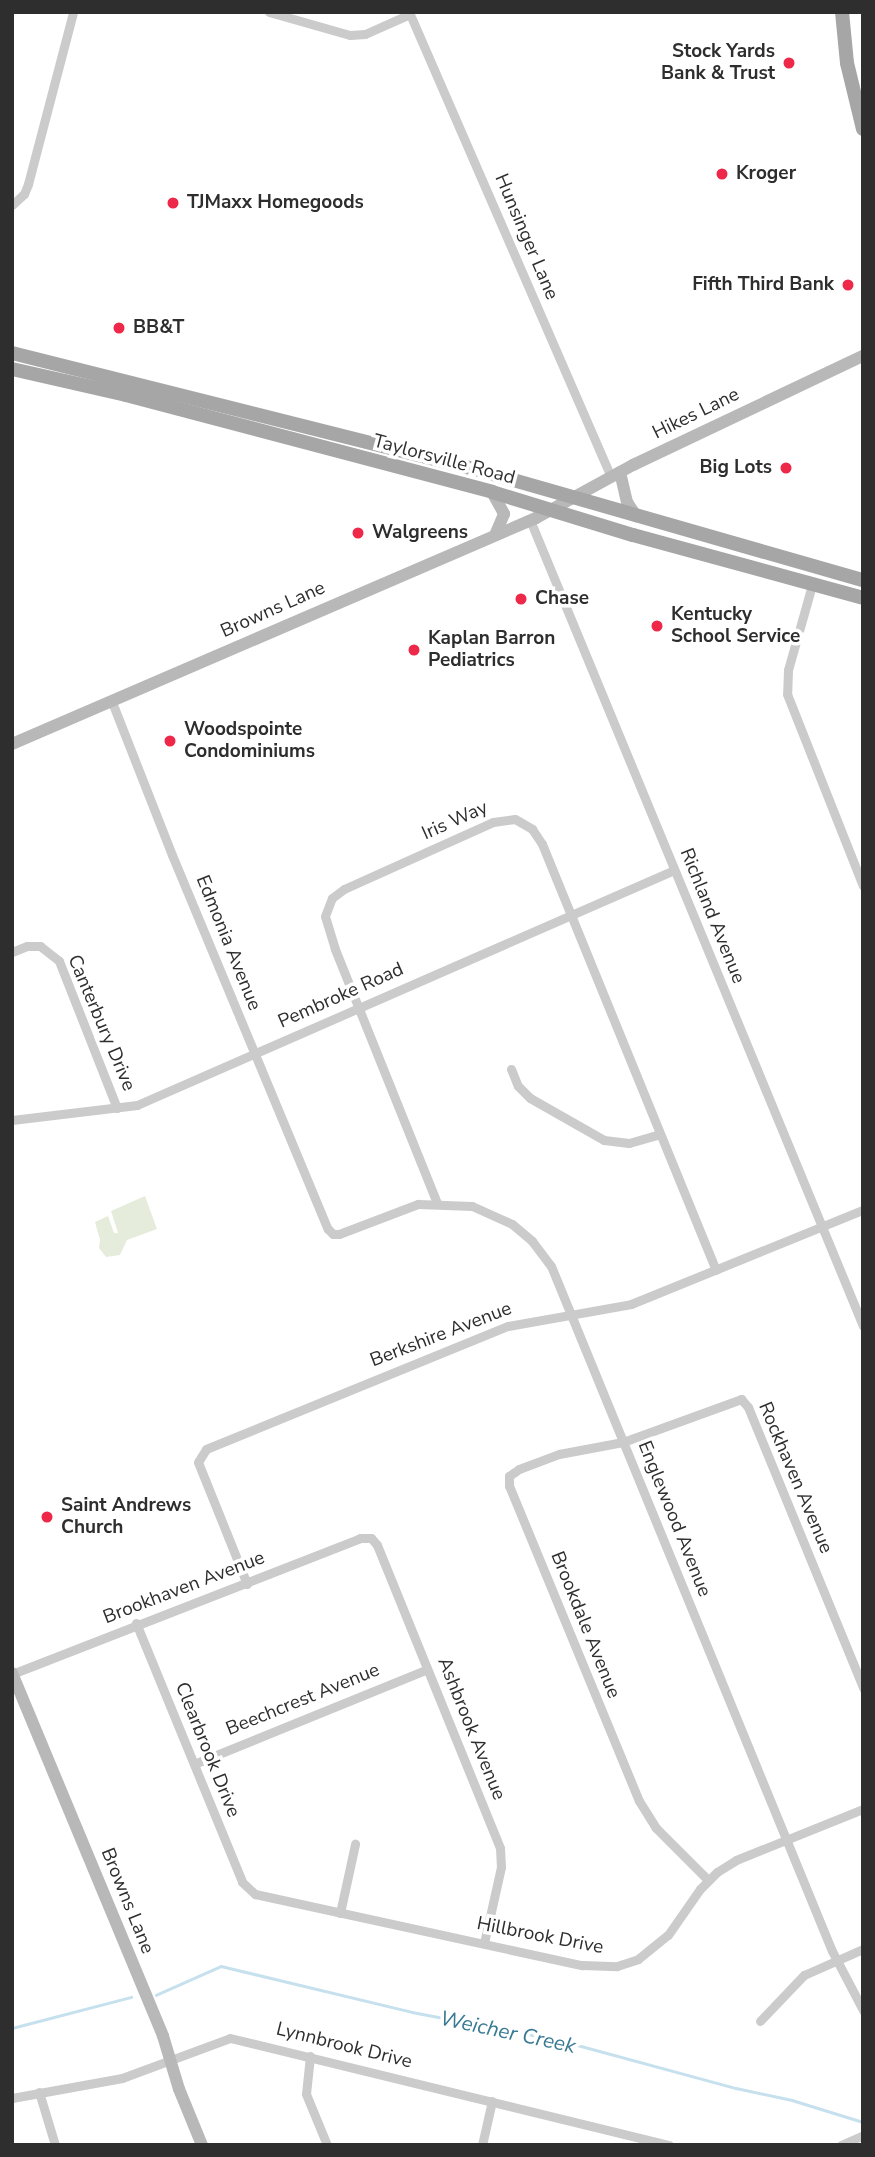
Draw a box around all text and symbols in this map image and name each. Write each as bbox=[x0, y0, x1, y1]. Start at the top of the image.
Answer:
place label: Stock Yards Bank & Trust bbox=[661, 41, 775, 85]
marker: Stock Yards Bank & Trust bbox=[781, 55, 797, 71]
place label: Kroger bbox=[736, 163, 796, 185]
marker: Kroger bbox=[714, 166, 730, 182]
street label: Hunsinger Lane bbox=[489, 171, 563, 303]
place label: TJMaxx Homegoods bbox=[187, 192, 364, 214]
marker: TJMaxx Homegoods bbox=[165, 195, 181, 211]
place label: Fifth Third Bank bbox=[692, 274, 834, 296]
marker: Fifth Third Bank bbox=[840, 277, 856, 293]
place label: BB&T bbox=[133, 317, 184, 339]
marker: BB&T bbox=[111, 320, 127, 336]
street label: Hikes Lane bbox=[649, 383, 743, 445]
street label: Taylorsville Road bbox=[371, 430, 517, 490]
place label: Big Lots bbox=[699, 457, 772, 479]
marker: Big Lots bbox=[778, 460, 794, 476]
place label: Walgreens bbox=[372, 522, 468, 544]
marker: Walgreens bbox=[350, 525, 366, 541]
street label: Browns Lane bbox=[217, 577, 329, 643]
place label: Chase bbox=[535, 588, 589, 610]
marker: Chase bbox=[513, 591, 529, 607]
place label: Kentucky School Service bbox=[671, 604, 800, 648]
marker: Kentucky School Service bbox=[649, 618, 665, 634]
place label: Kaplan Barron Pediatrics bbox=[428, 628, 555, 672]
marker: Kaplan Barron Pediatrics bbox=[406, 642, 422, 658]
place label: Woodspointe Condominiums bbox=[184, 719, 315, 763]
marker: Woodspointe Condominiums bbox=[162, 733, 178, 749]
street label: Iris Way bbox=[419, 796, 491, 846]
street label: Richland Avenue bbox=[674, 845, 750, 987]
street label: Edmonia Avenue bbox=[191, 872, 265, 1014]
street label: Canterbury Drive bbox=[62, 952, 140, 1094]
street label: Pembroke Road bbox=[275, 958, 407, 1034]
street label: Berkshire Avenue bbox=[367, 1298, 515, 1372]
street label: Rockhaven Avenue bbox=[753, 1399, 837, 1557]
street label: Englewood Avenue bbox=[632, 1438, 716, 1600]
place label: Saint Andrews Church bbox=[61, 1495, 191, 1539]
marker: Saint Andrews Church bbox=[39, 1509, 55, 1525]
street label: Brookhaven Avenue bbox=[100, 1547, 268, 1629]
street label: Brookdale Avenue bbox=[545, 1548, 625, 1702]
street label: Ashbrook Avenue bbox=[432, 1654, 510, 1804]
street label: Beechcrest Avenue bbox=[223, 1659, 383, 1741]
street label: Clearbrook Drive bbox=[170, 1679, 244, 1821]
street label: Browns Lane bbox=[95, 1845, 159, 1957]
street label: Hillbrook Drive bbox=[475, 1913, 605, 1959]
water label: Weicher Creek bbox=[438, 2005, 578, 2059]
street label: Lynnbrook Drive bbox=[274, 2018, 414, 2074]

